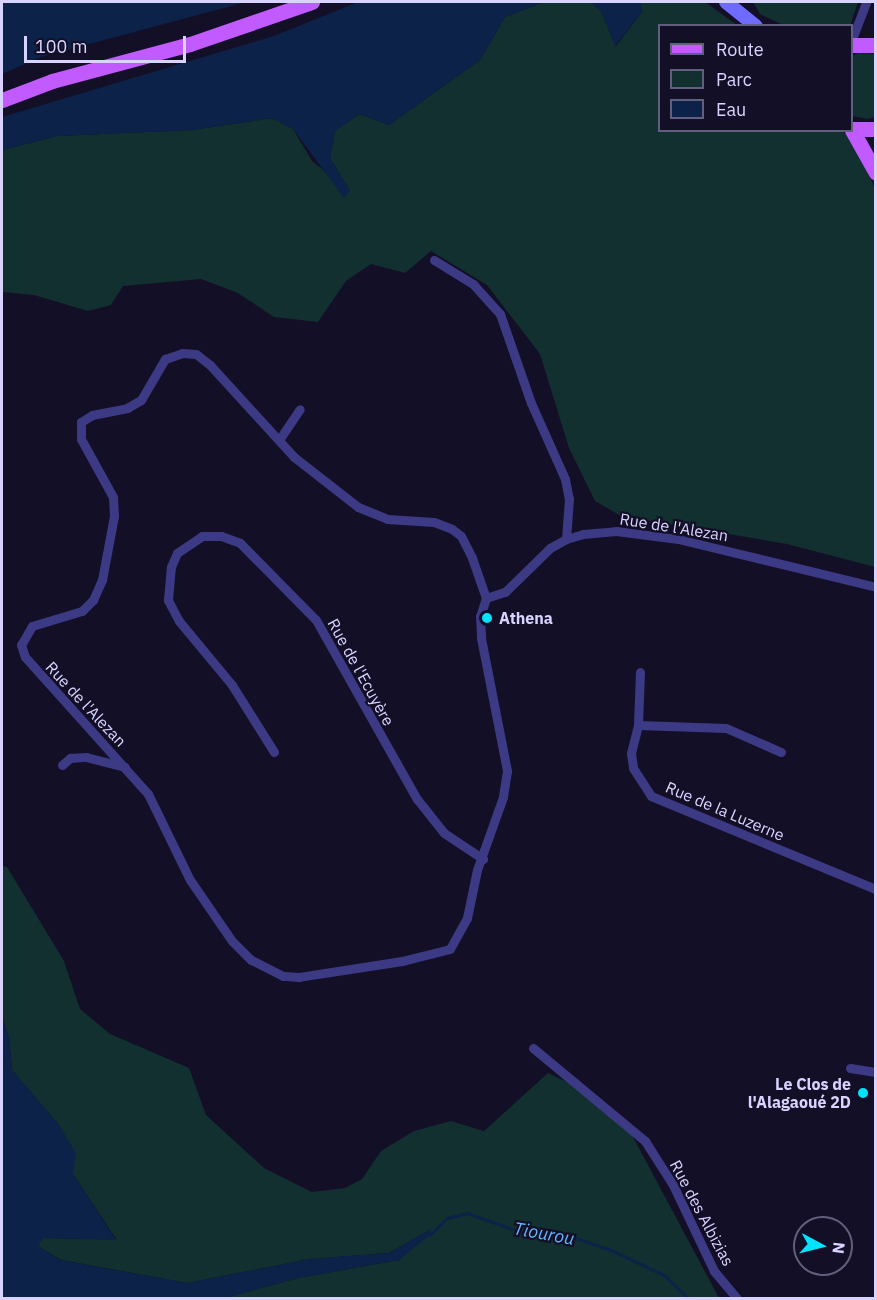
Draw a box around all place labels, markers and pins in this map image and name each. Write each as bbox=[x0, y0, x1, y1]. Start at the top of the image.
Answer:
place label: Athena bbox=[499, 608, 553, 628]
marker: Athena bbox=[480, 611, 494, 625]
place label: Le Clos de l'Alagaoué 2D bbox=[748, 1074, 851, 1112]
marker: Le Clos de l'Alagaoué 2D bbox=[856, 1086, 870, 1100]

